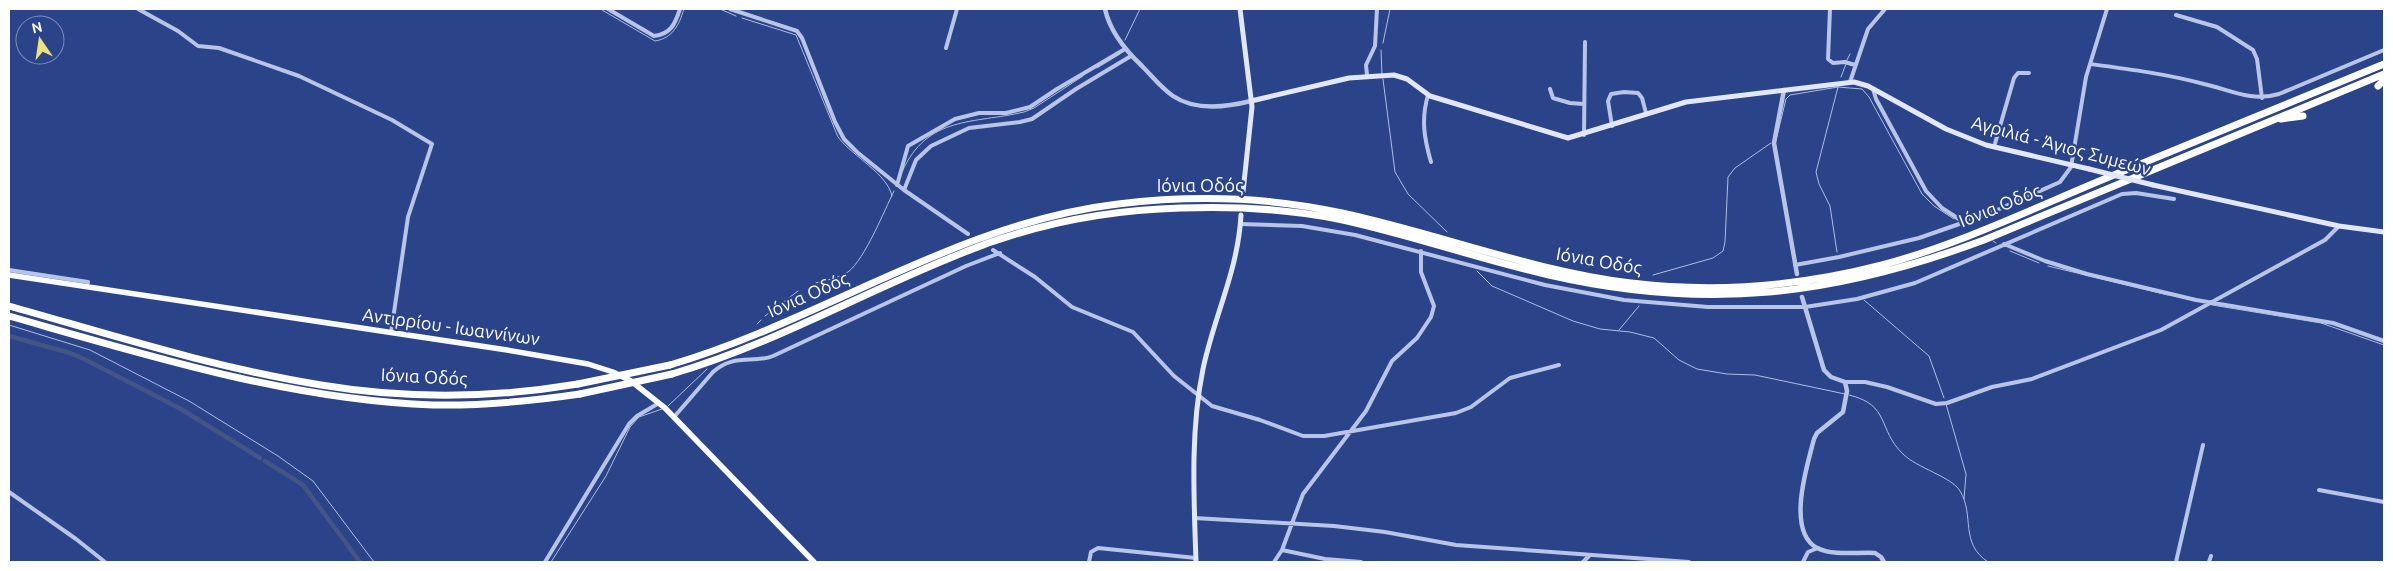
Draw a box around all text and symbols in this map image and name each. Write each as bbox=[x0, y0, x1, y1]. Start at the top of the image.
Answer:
north arrow bbox=[15, 15, 65, 65]
text: N bbox=[30, 18, 44, 36]
street label: Αγριλιά - Άγιος Συμεών bbox=[1969, 111, 2153, 180]
street label: Ιόνια Οδός bbox=[1157, 175, 1243, 196]
street label: Ιόνια Οδός bbox=[1956, 180, 2044, 231]
street label: Ιόνια Οδός bbox=[1555, 243, 1644, 278]
street label: Ιόνια Οδός bbox=[764, 267, 852, 322]
street label: Αντιρρίου - Ιωαννίνων bbox=[361, 304, 541, 348]
street label: Ιόνια Οδός bbox=[380, 364, 468, 389]

